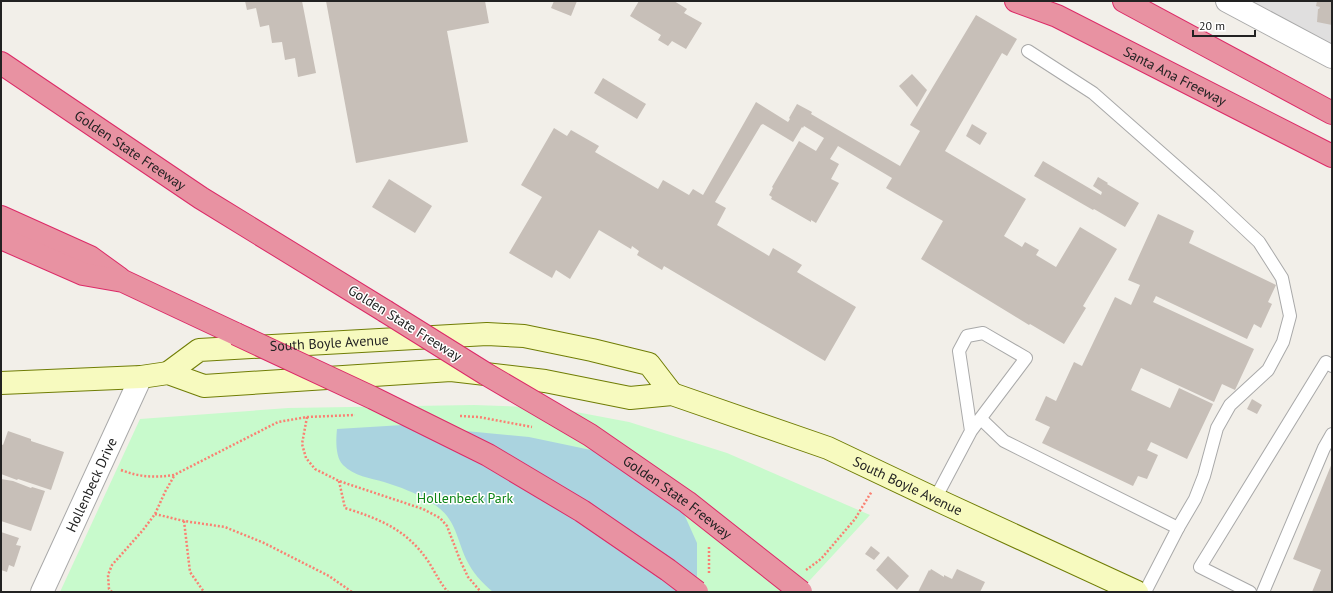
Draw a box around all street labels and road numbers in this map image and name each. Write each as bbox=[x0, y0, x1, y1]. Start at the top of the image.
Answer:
street label: Santa Ana Freeway bbox=[1120, 42, 1230, 110]
street label: Golden State Freeway bbox=[71, 106, 190, 195]
street label: Golden State Freeway bbox=[345, 281, 465, 365]
street label: South Boyle Avenue bbox=[269, 330, 389, 355]
street label: Hollenbeck Drive bbox=[62, 435, 121, 535]
street label: Golden State Freeway bbox=[620, 452, 736, 543]
street label: South Boyle Avenue bbox=[850, 452, 965, 519]

